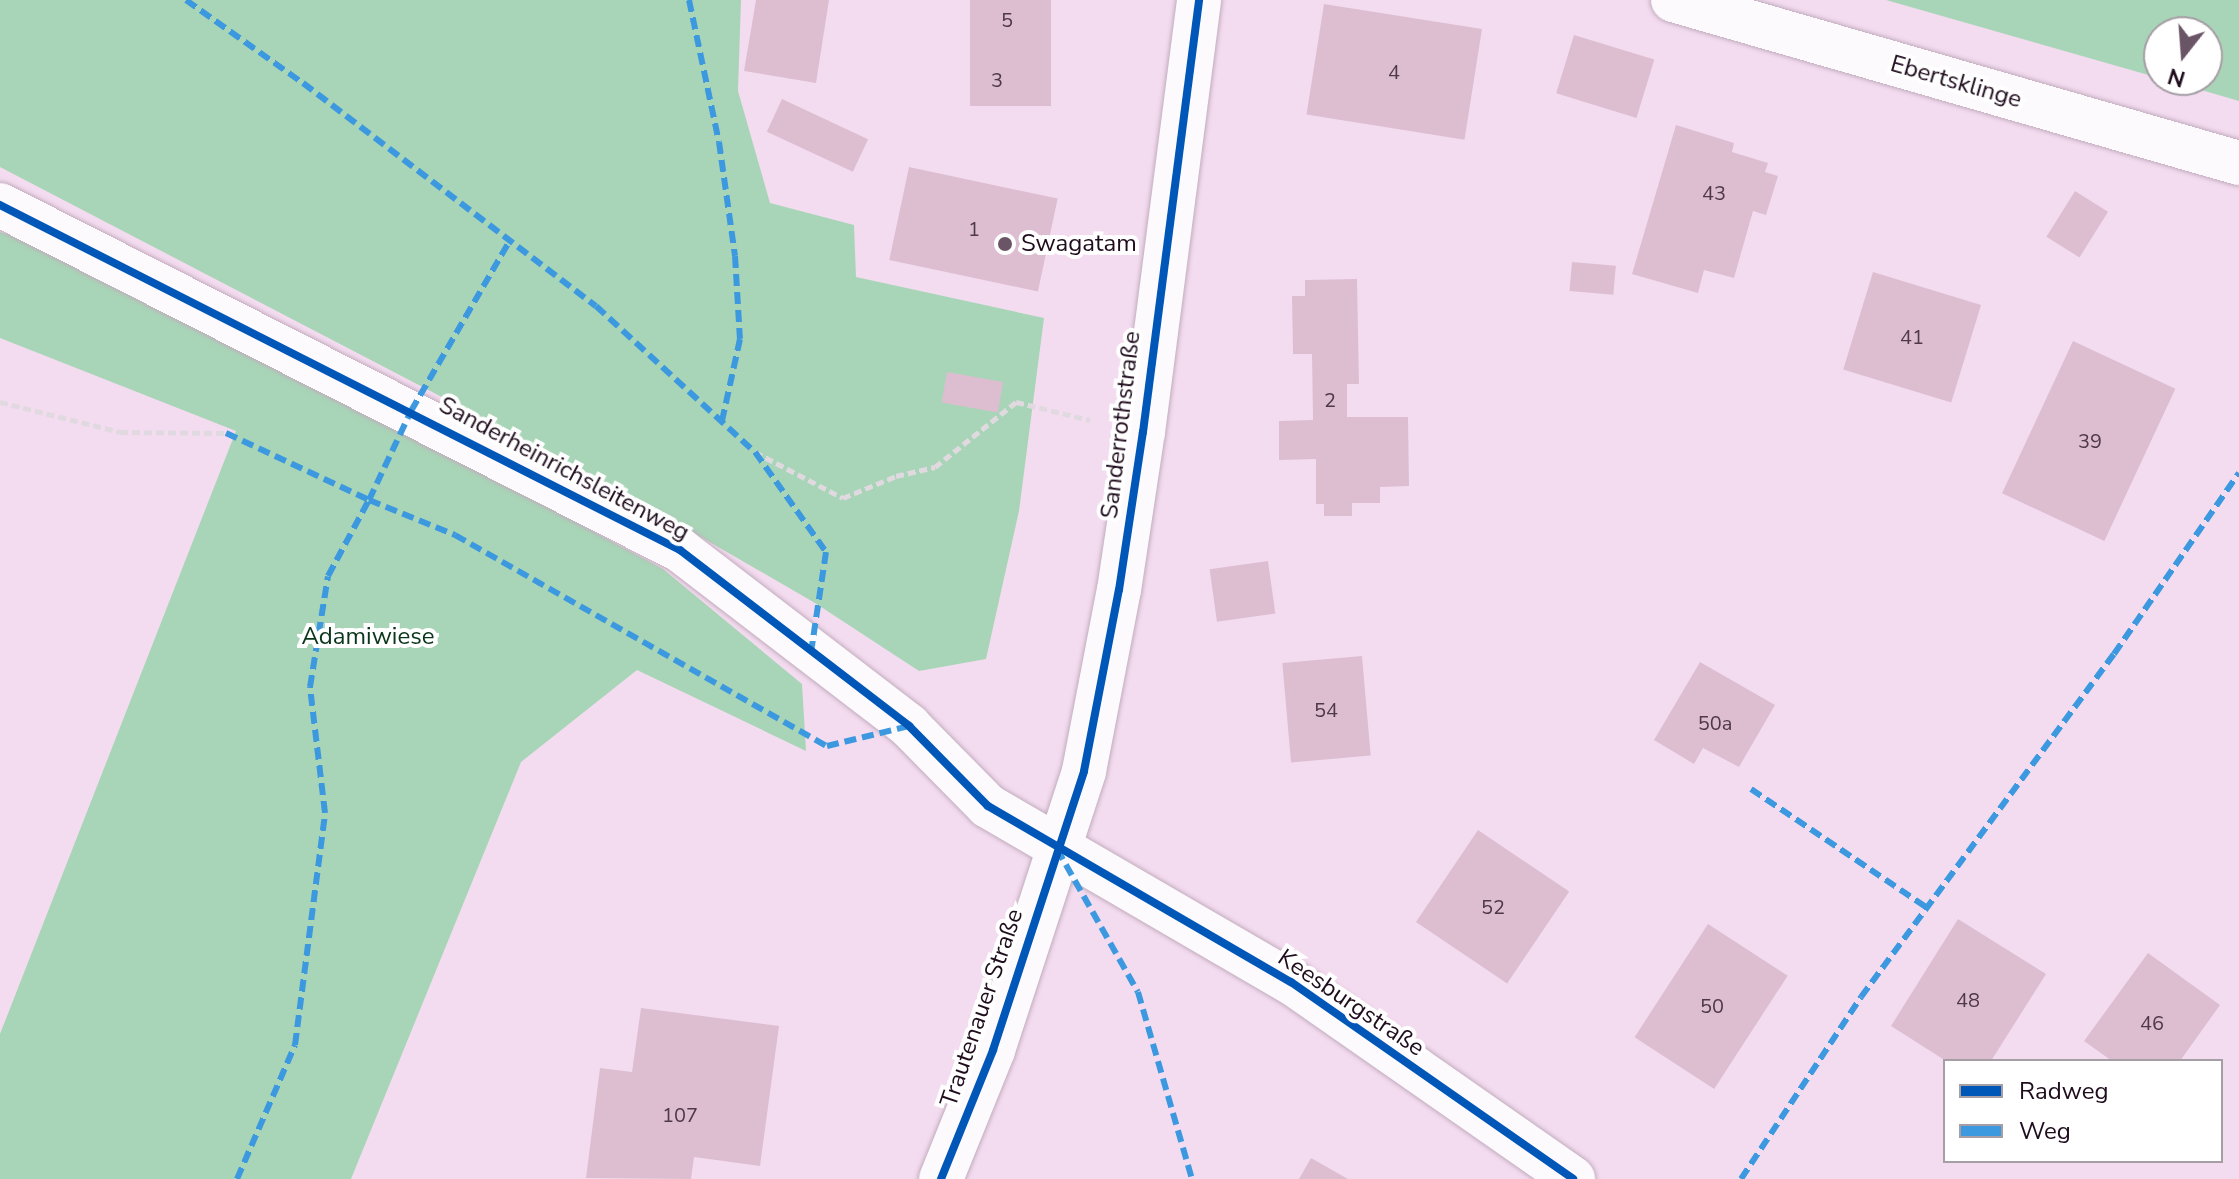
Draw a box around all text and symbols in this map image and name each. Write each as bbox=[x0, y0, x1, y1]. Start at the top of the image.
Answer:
house number: 5 bbox=[1001, 8, 1013, 32]
north arrow bbox=[2143, 16, 2223, 96]
street label: Ebertsklinge bbox=[1887, 50, 2025, 114]
house number: 4 bbox=[1388, 60, 1400, 84]
text: N bbox=[2164, 60, 2189, 94]
house number: 3 bbox=[991, 68, 1003, 92]
house number: 43 bbox=[1702, 181, 1726, 205]
house number: 1 bbox=[968, 217, 980, 241]
place label: Swagatam bbox=[1021, 230, 1137, 258]
marker: Swagatam bbox=[996, 235, 1014, 253]
house number: 41 bbox=[1900, 325, 1924, 349]
street label: Sanderrothstraße bbox=[1095, 330, 1147, 520]
house number: 2 bbox=[1324, 388, 1336, 412]
street label: Sanderheinrichsleitenweg bbox=[434, 391, 694, 547]
house number: 39 bbox=[2078, 429, 2102, 453]
park label: Adamiwiese bbox=[301, 623, 435, 651]
house number: 54 bbox=[1314, 698, 1338, 722]
house number: 50a bbox=[1698, 711, 1732, 735]
house number: 52 bbox=[1481, 895, 1505, 919]
street label: Trautenauer Straße bbox=[935, 905, 1029, 1111]
street label: Keesburgstraße bbox=[1272, 943, 1430, 1063]
house number: 48 bbox=[1956, 988, 1980, 1012]
house number: 50 bbox=[1700, 994, 1724, 1018]
house number: 46 bbox=[2140, 1011, 2164, 1035]
legend bbox=[1943, 1059, 2223, 1163]
text: Radweg bbox=[2019, 1075, 2109, 1107]
house number: 107 bbox=[662, 1103, 698, 1127]
text: Weg bbox=[2019, 1115, 2071, 1147]

